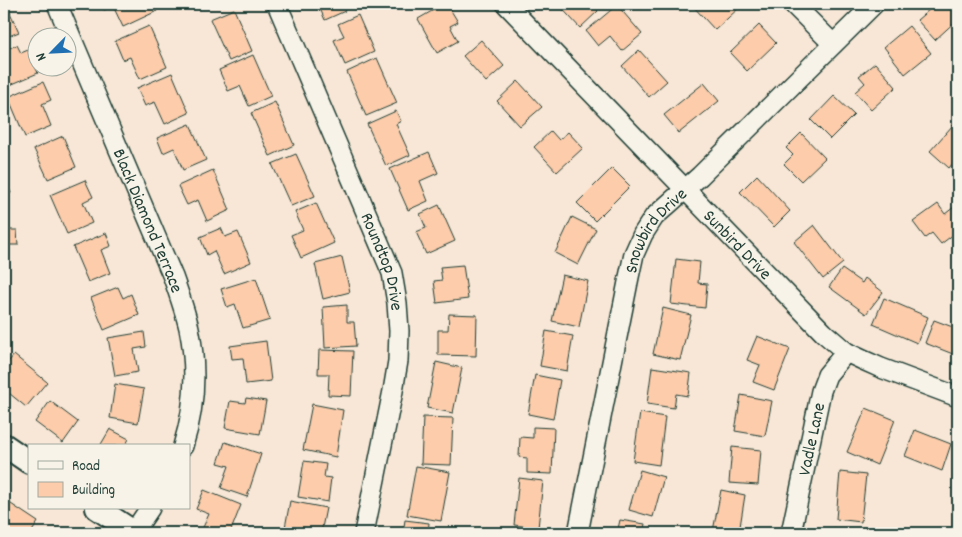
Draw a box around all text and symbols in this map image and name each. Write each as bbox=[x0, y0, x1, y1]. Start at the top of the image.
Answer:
north arrow bbox=[28, 28, 78, 78]
text: N bbox=[31, 49, 52, 64]
street label: Black Diamond Terrace bbox=[105, 145, 188, 297]
street label: Snowbird Drive bbox=[620, 183, 694, 276]
street label: Sunbird Drive bbox=[696, 205, 776, 287]
street label: Roundtop Drive bbox=[353, 209, 408, 312]
street label: Vadle Lane bbox=[793, 401, 833, 478]
legend bbox=[28, 444, 190, 510]
text: Road bbox=[72, 456, 100, 478]
text: Building bbox=[72, 480, 115, 502]

